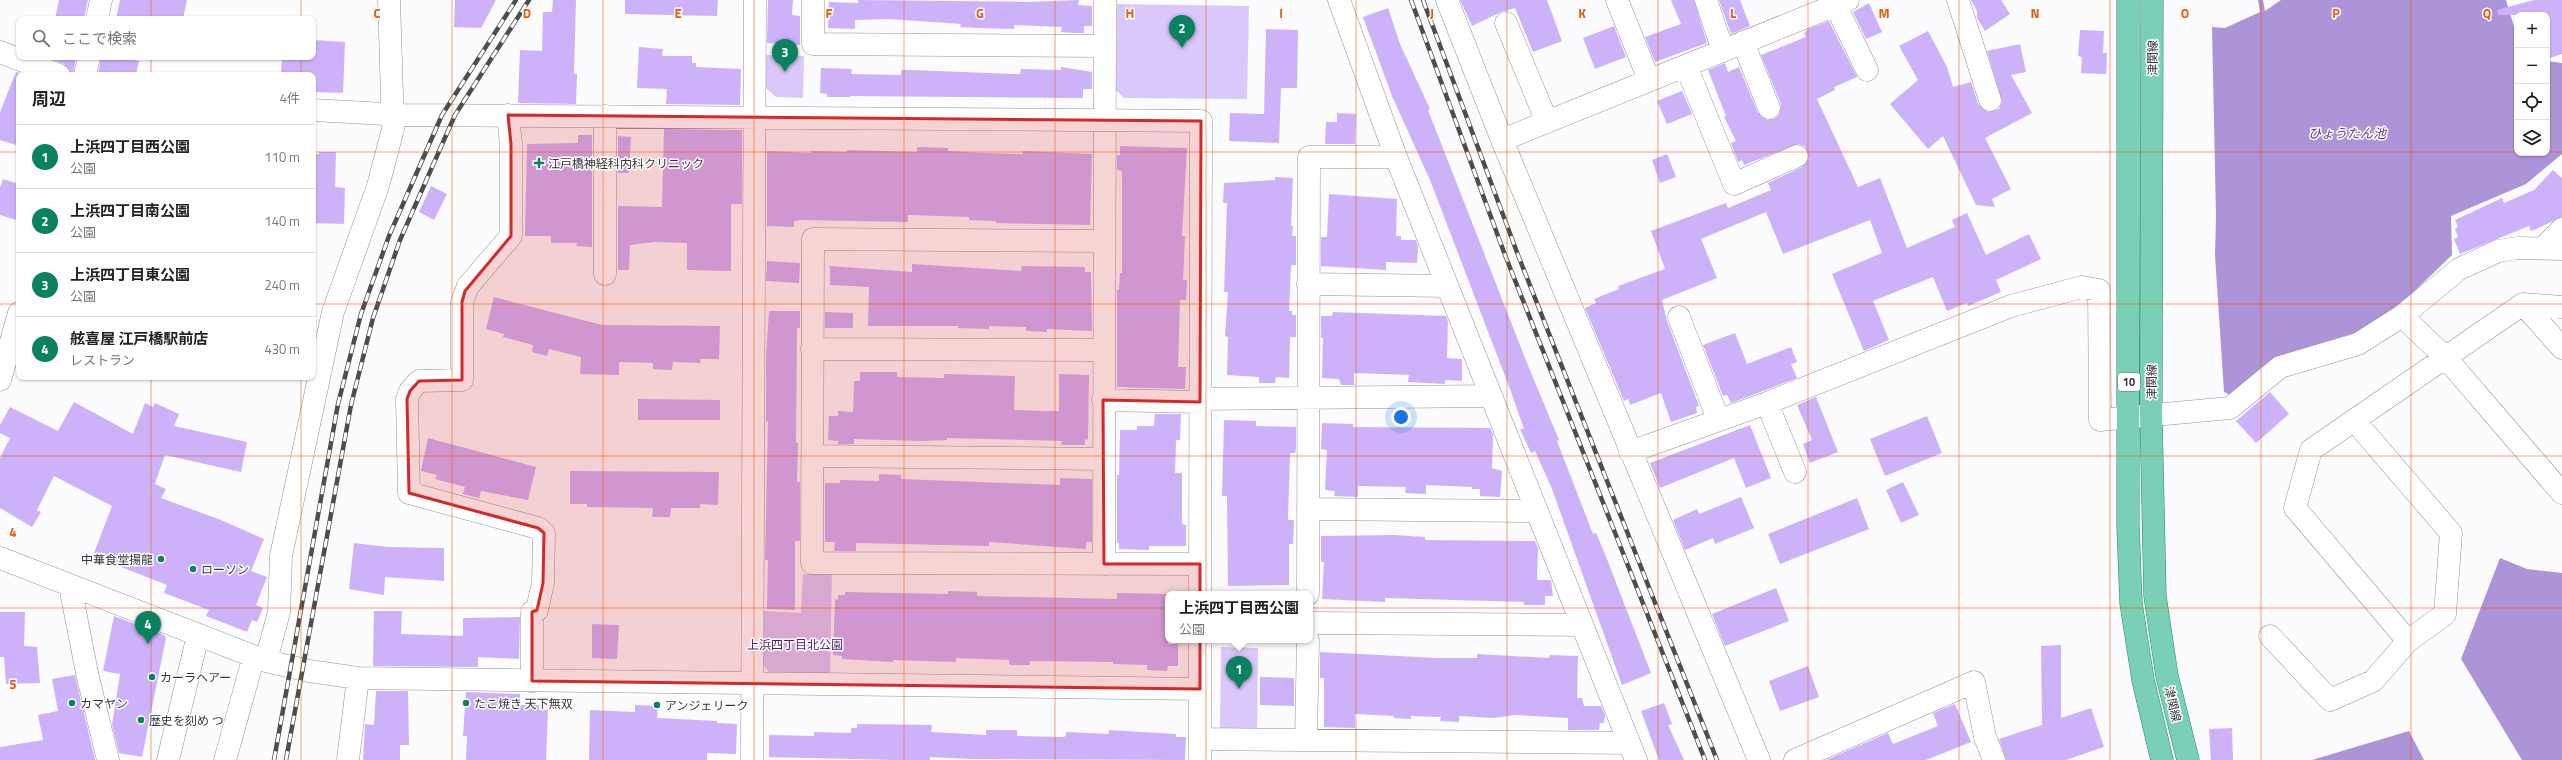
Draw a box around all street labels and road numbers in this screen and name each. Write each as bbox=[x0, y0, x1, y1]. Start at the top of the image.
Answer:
street label: 津関線 bbox=[2143, 40, 2162, 76]
street label: 津関線 bbox=[2142, 364, 2161, 400]
road number: 10 bbox=[2118, 373, 2140, 391]
street label: 津関線 bbox=[2160, 684, 2186, 724]

